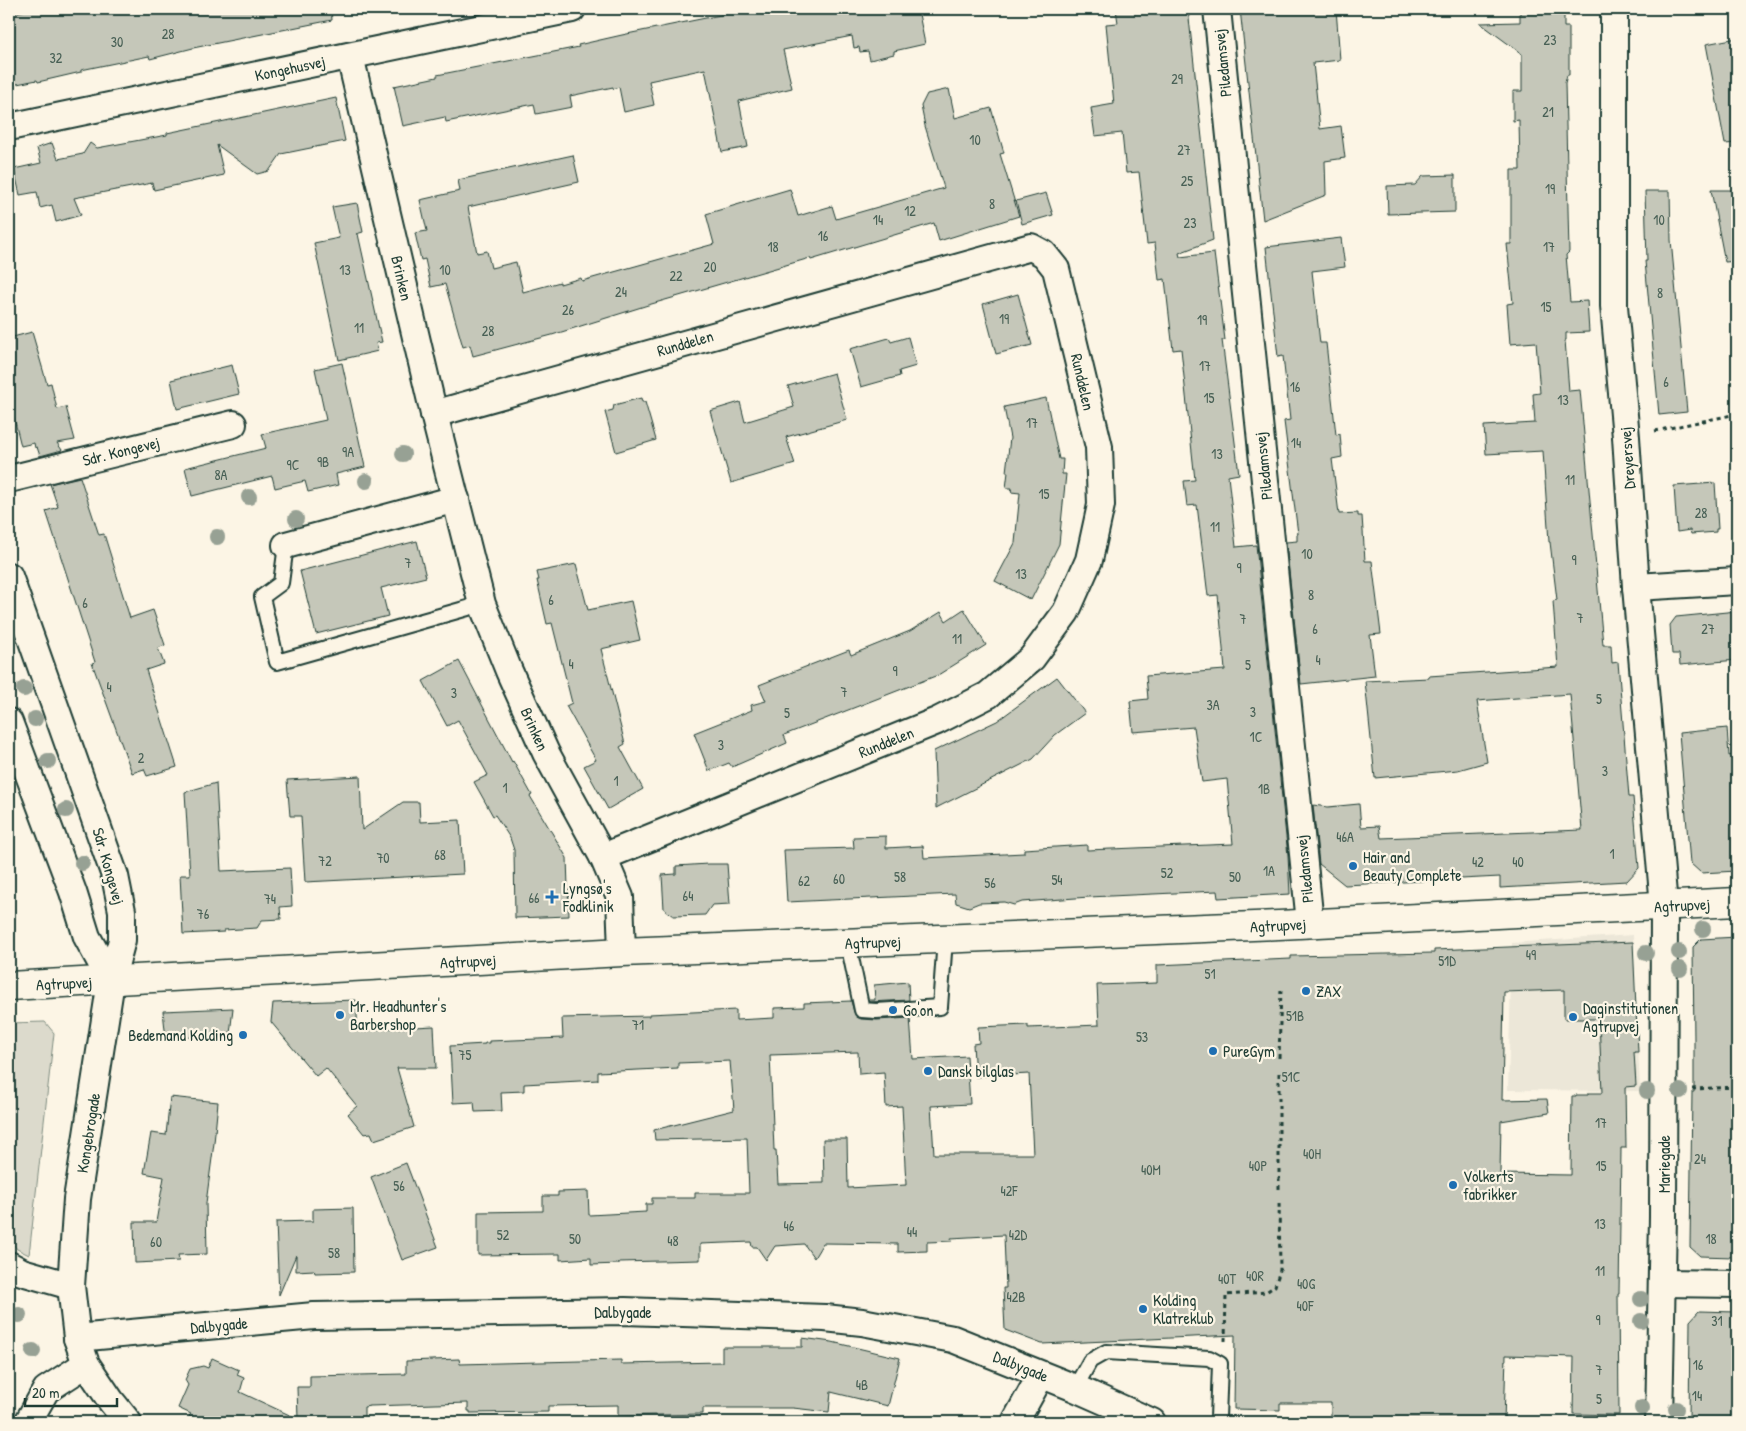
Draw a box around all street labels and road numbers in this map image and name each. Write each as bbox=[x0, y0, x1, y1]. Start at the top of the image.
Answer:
street label: Piledamsvej bbox=[1208, 28, 1236, 98]
street label: Kongehusvej bbox=[253, 50, 327, 86]
street label: Brinken bbox=[386, 253, 418, 303]
street label: Runddelen bbox=[654, 324, 716, 362]
street label: Runddelen bbox=[1066, 351, 1100, 413]
street label: Dreyersvej bbox=[1614, 426, 1640, 490]
street label: Sdr. Kongevej bbox=[80, 431, 162, 471]
street label: Piledamsvej bbox=[1249, 431, 1277, 501]
street label: Brinken bbox=[516, 704, 554, 754]
street label: Runddelen bbox=[855, 721, 917, 763]
street label: Sdr. Kongevej bbox=[88, 825, 130, 907]
street label: Piledamsvej bbox=[1290, 834, 1318, 904]
street label: Agtrupvej bbox=[1653, 893, 1711, 917]
street label: Agtrupvej bbox=[1249, 913, 1307, 937]
street label: Agtrupvej bbox=[844, 930, 902, 954]
street label: Agtrupvej bbox=[439, 949, 497, 973]
street label: Agtrupvej bbox=[35, 971, 93, 995]
street label: Kongebrogade bbox=[71, 1091, 105, 1175]
street label: Mariegade bbox=[1653, 1134, 1675, 1193]
street label: Dalbygade bbox=[594, 1301, 652, 1323]
street label: Dalbygade bbox=[189, 1311, 249, 1338]
street label: Dalbygade bbox=[990, 1345, 1052, 1387]

